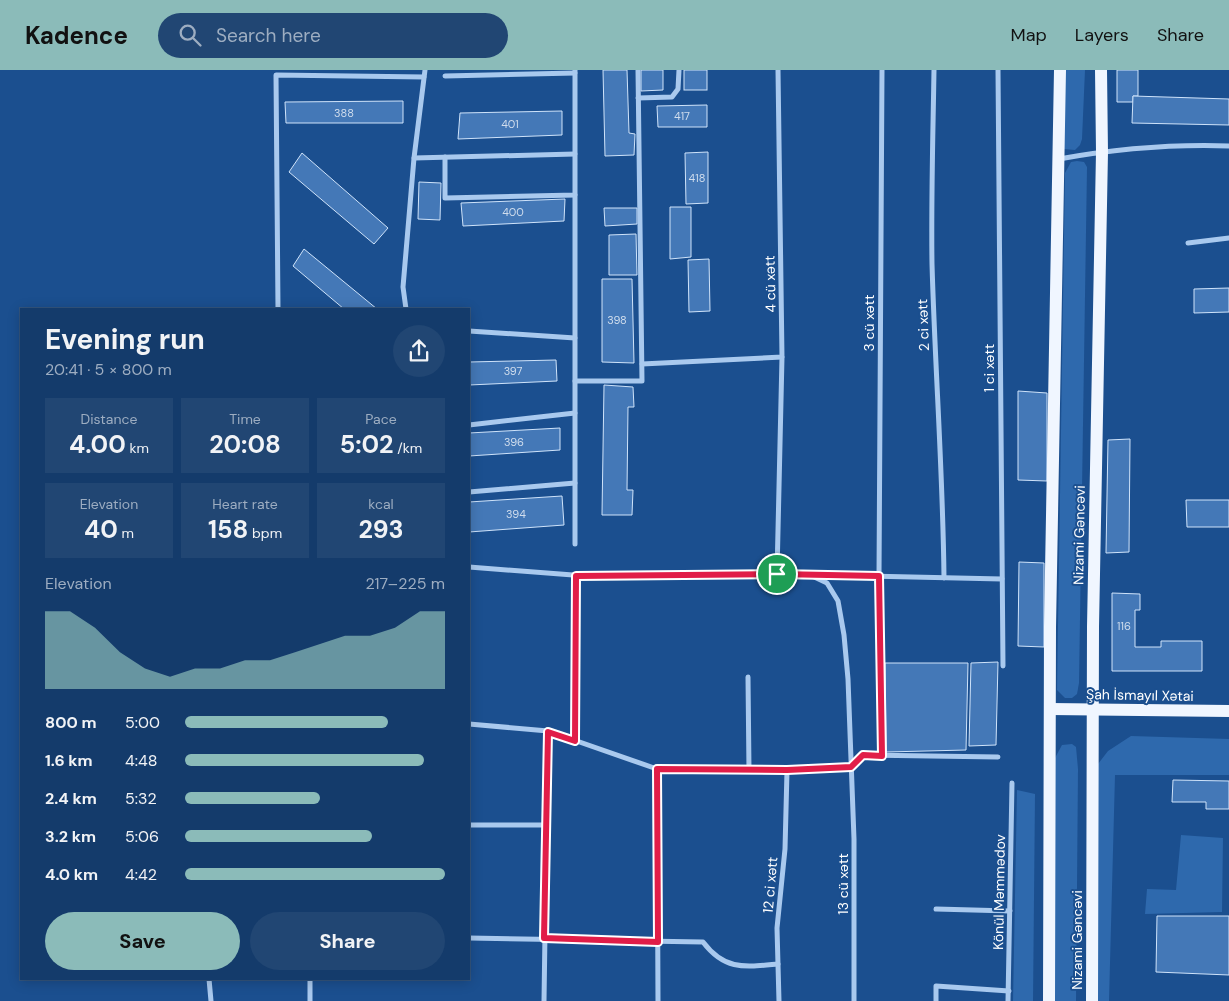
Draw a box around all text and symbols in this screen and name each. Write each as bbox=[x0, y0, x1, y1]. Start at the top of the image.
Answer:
search box bbox=[158, 13, 508, 58]
text: Kadence bbox=[25, 20, 128, 51]
icon: search bbox=[176, 21, 204, 49]
text: Search here bbox=[216, 23, 321, 48]
text: Map bbox=[1011, 23, 1047, 47]
text: Layers bbox=[1075, 23, 1129, 47]
text: Share bbox=[1157, 23, 1204, 47]
house number: 388 bbox=[334, 106, 354, 120]
house number: 417 bbox=[674, 109, 690, 123]
house number: 401 bbox=[501, 117, 519, 131]
house number: 418 bbox=[689, 171, 705, 185]
house number: 400 bbox=[502, 205, 524, 219]
street label: 4 cü xətt bbox=[761, 255, 779, 313]
street label: 3 cü xətt bbox=[860, 294, 878, 352]
street label: 2 ci xətt bbox=[913, 299, 933, 351]
house number: 398 bbox=[607, 313, 627, 327]
text: Evening run bbox=[45, 321, 205, 358]
button: share bbox=[393, 325, 445, 377]
street label: 1 ci xətt bbox=[980, 344, 998, 392]
text: 20:41 · 5 × 800 m bbox=[45, 359, 172, 380]
house number: 397 bbox=[504, 364, 522, 378]
text: Distance bbox=[81, 410, 137, 428]
text: Time bbox=[229, 410, 261, 428]
text: Pace bbox=[365, 410, 397, 428]
text: 4.00 bbox=[69, 428, 126, 461]
text: 20:08 bbox=[209, 428, 281, 461]
text: 5:02 bbox=[340, 428, 394, 461]
house number: 396 bbox=[504, 435, 524, 449]
text: km bbox=[126, 439, 149, 457]
text: /km bbox=[394, 439, 422, 457]
street label: Nizami Gəncəvi bbox=[1069, 485, 1089, 585]
text: Elevation bbox=[80, 495, 138, 513]
text: Heart rate bbox=[212, 495, 278, 513]
text: kcal bbox=[368, 495, 394, 513]
house number: 394 bbox=[506, 507, 526, 521]
text: 40 bbox=[84, 513, 118, 546]
text: 158 bbox=[208, 513, 248, 546]
text: 293 bbox=[358, 513, 404, 546]
text: m bbox=[118, 524, 134, 542]
text: bpm bbox=[248, 524, 282, 542]
pin bbox=[756, 553, 798, 595]
icon: arrive bbox=[763, 560, 791, 588]
text: Elevation bbox=[45, 573, 112, 594]
text: 217–225 m bbox=[365, 573, 445, 594]
house number: 116 bbox=[1117, 619, 1131, 633]
street label: Şah İsmayıl Xətai bbox=[1086, 685, 1194, 705]
text: 800 m bbox=[45, 712, 96, 733]
text: 5:00 bbox=[125, 712, 160, 733]
text: 1.6 km bbox=[45, 750, 93, 771]
text: 4:48 bbox=[125, 750, 157, 771]
text: 2.4 km bbox=[45, 788, 97, 809]
text: 5:32 bbox=[125, 788, 157, 809]
text: 3.2 km bbox=[45, 826, 96, 847]
text: 5:06 bbox=[125, 826, 159, 847]
street label: Könül Məmmədov bbox=[989, 833, 1009, 950]
street label: 13 cü xətt bbox=[834, 853, 852, 915]
street label: 12 ci xətt bbox=[759, 856, 781, 914]
text: 4.0 km bbox=[45, 864, 98, 885]
text: 4:42 bbox=[125, 864, 157, 885]
street label: Nizami Gəncəvi bbox=[1068, 890, 1086, 990]
button: Save bbox=[45, 912, 240, 970]
button: Share bbox=[250, 912, 445, 970]

